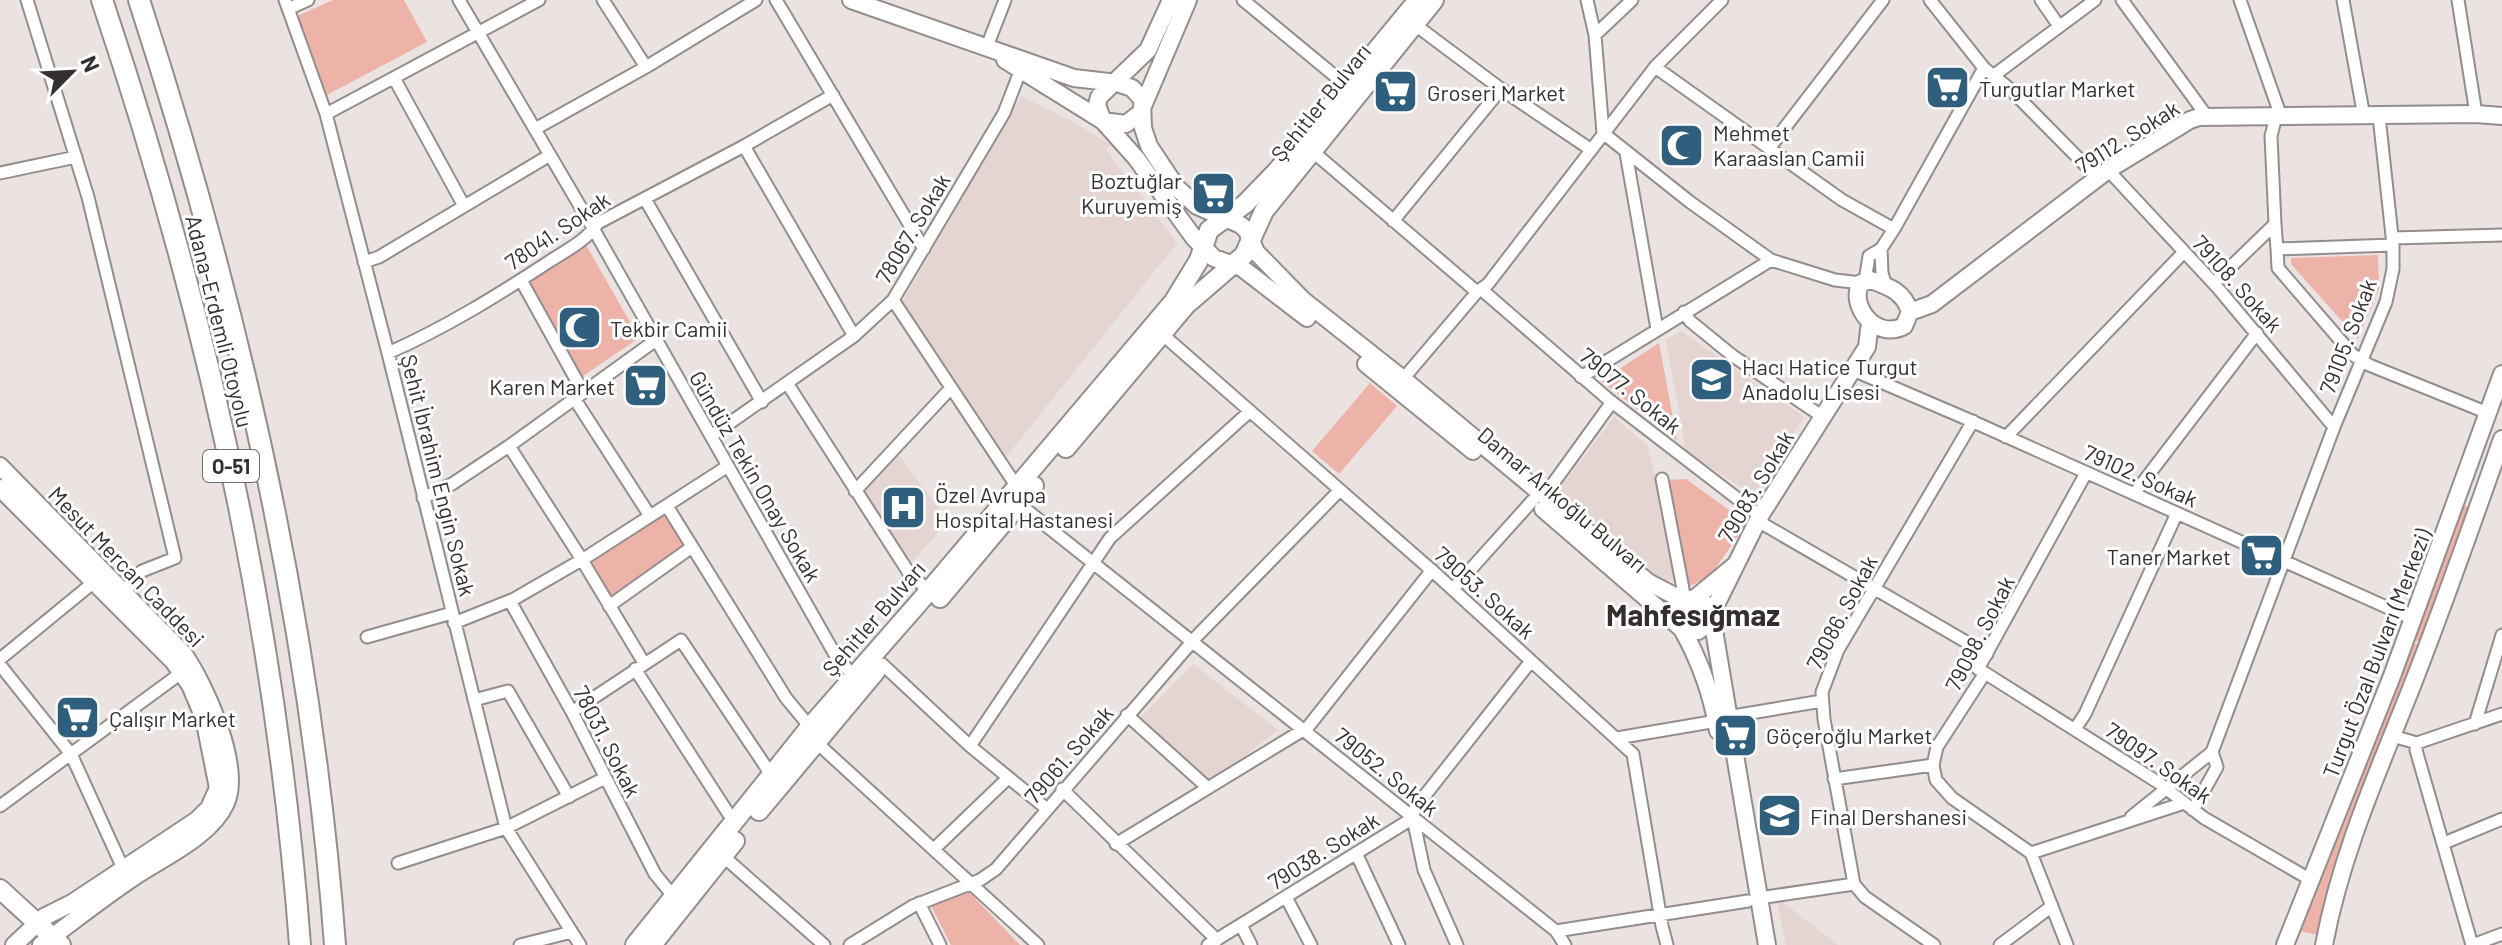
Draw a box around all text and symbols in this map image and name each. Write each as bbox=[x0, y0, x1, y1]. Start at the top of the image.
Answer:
north arrow bbox=[32, 32, 112, 112]
street label: Şehitler Bulvarı bbox=[1265, 38, 1375, 166]
text: N bbox=[76, 51, 106, 75]
supermarket icon: Turgutlar Market bbox=[1924, 64, 1972, 112]
supermarket icon: Groseri Market bbox=[1372, 68, 1420, 116]
place label: Turgutlar Market bbox=[1979, 75, 2136, 101]
place label: Groseri Market bbox=[1427, 79, 1566, 105]
street label: 79112. Sokak bbox=[2070, 94, 2184, 178]
place label: Mehmet Karaaslan Camii bbox=[1713, 119, 1865, 170]
mosque icon: Mehmet Karaaslan Camii bbox=[1658, 121, 1706, 169]
place label: Boztuğlar Kuruyemiş bbox=[1081, 167, 1182, 218]
street label: 78067. Sokak bbox=[869, 168, 955, 288]
supermarket icon: Boztuğlar Kuruyemiş bbox=[1189, 169, 1237, 217]
street label: 78041. Sokak bbox=[500, 186, 614, 274]
street label: Adana-Erdemli Otoyolu bbox=[181, 212, 259, 430]
street label: 79108. Sokak bbox=[2188, 229, 2288, 337]
street label: 79105. Sokak bbox=[2313, 275, 2381, 397]
mosque icon: Tekbir Camii bbox=[555, 304, 603, 352]
place label: Tekbir Camii bbox=[610, 315, 728, 341]
street label: 79077. Sokak bbox=[1575, 341, 1687, 439]
street label: Şehit İbrahim Engin Sokak bbox=[396, 351, 482, 599]
place label: Hacı Hatice Turgut Anadolu Lisesi bbox=[1742, 353, 1917, 404]
school or university icon: Hacı Hatice Turgut Anadolu Lisesi bbox=[1687, 355, 1735, 403]
supermarket icon: Karen Market bbox=[622, 362, 670, 410]
street label: Gündüz Tekin Onay Sokak bbox=[685, 366, 827, 586]
place label: Karen Market bbox=[489, 373, 615, 399]
street label: Damar Arıkoğlu Bulvarı bbox=[1473, 421, 1653, 577]
street label: 79083. Sokak bbox=[1712, 425, 1798, 547]
street label: 79102. Sokak bbox=[2080, 438, 2202, 512]
road number: O-51 bbox=[203, 450, 259, 482]
street label: Mesut Mercan Caddesi bbox=[44, 481, 210, 651]
place label: Özel Avrupa Hospital Hastanesi bbox=[935, 481, 1113, 532]
hospital icon: Özel Avrupa Hospital Hastanesi bbox=[880, 483, 928, 531]
street label: Turgut Özal Bulvarı (Merkezi) bbox=[2316, 524, 2436, 781]
supermarket icon: Taner Market bbox=[2238, 532, 2286, 580]
street label: 79053. Sokak bbox=[1430, 540, 1540, 644]
place label: Taner Market bbox=[2107, 543, 2231, 569]
street label: 79086. Sokak bbox=[1800, 550, 1882, 674]
street label: Şehitler Bulvarı bbox=[816, 555, 930, 681]
street label: 79098. Sokak bbox=[1939, 571, 2019, 695]
district label: Mahfesığmaz bbox=[1606, 596, 1780, 632]
street label: 78031. Sokak bbox=[569, 681, 647, 801]
supermarket icon: Çalışır Market bbox=[54, 694, 102, 742]
street label: 79061. Sokak bbox=[1018, 700, 1118, 808]
place label: Çalışır Market bbox=[109, 705, 236, 731]
supermarket icon: Göçeroğlu Market bbox=[1711, 711, 1759, 759]
street label: 79097. Sokak bbox=[2101, 716, 2217, 808]
street label: 79052. Sokak bbox=[1330, 721, 1444, 821]
place label: Göçeroğlu Market bbox=[1766, 722, 1932, 748]
school or university icon: Final Dershanesi bbox=[1755, 792, 1803, 840]
place label: Final Dershanesi bbox=[1810, 803, 1967, 829]
street label: 79038. Sokak bbox=[1263, 806, 1383, 894]

